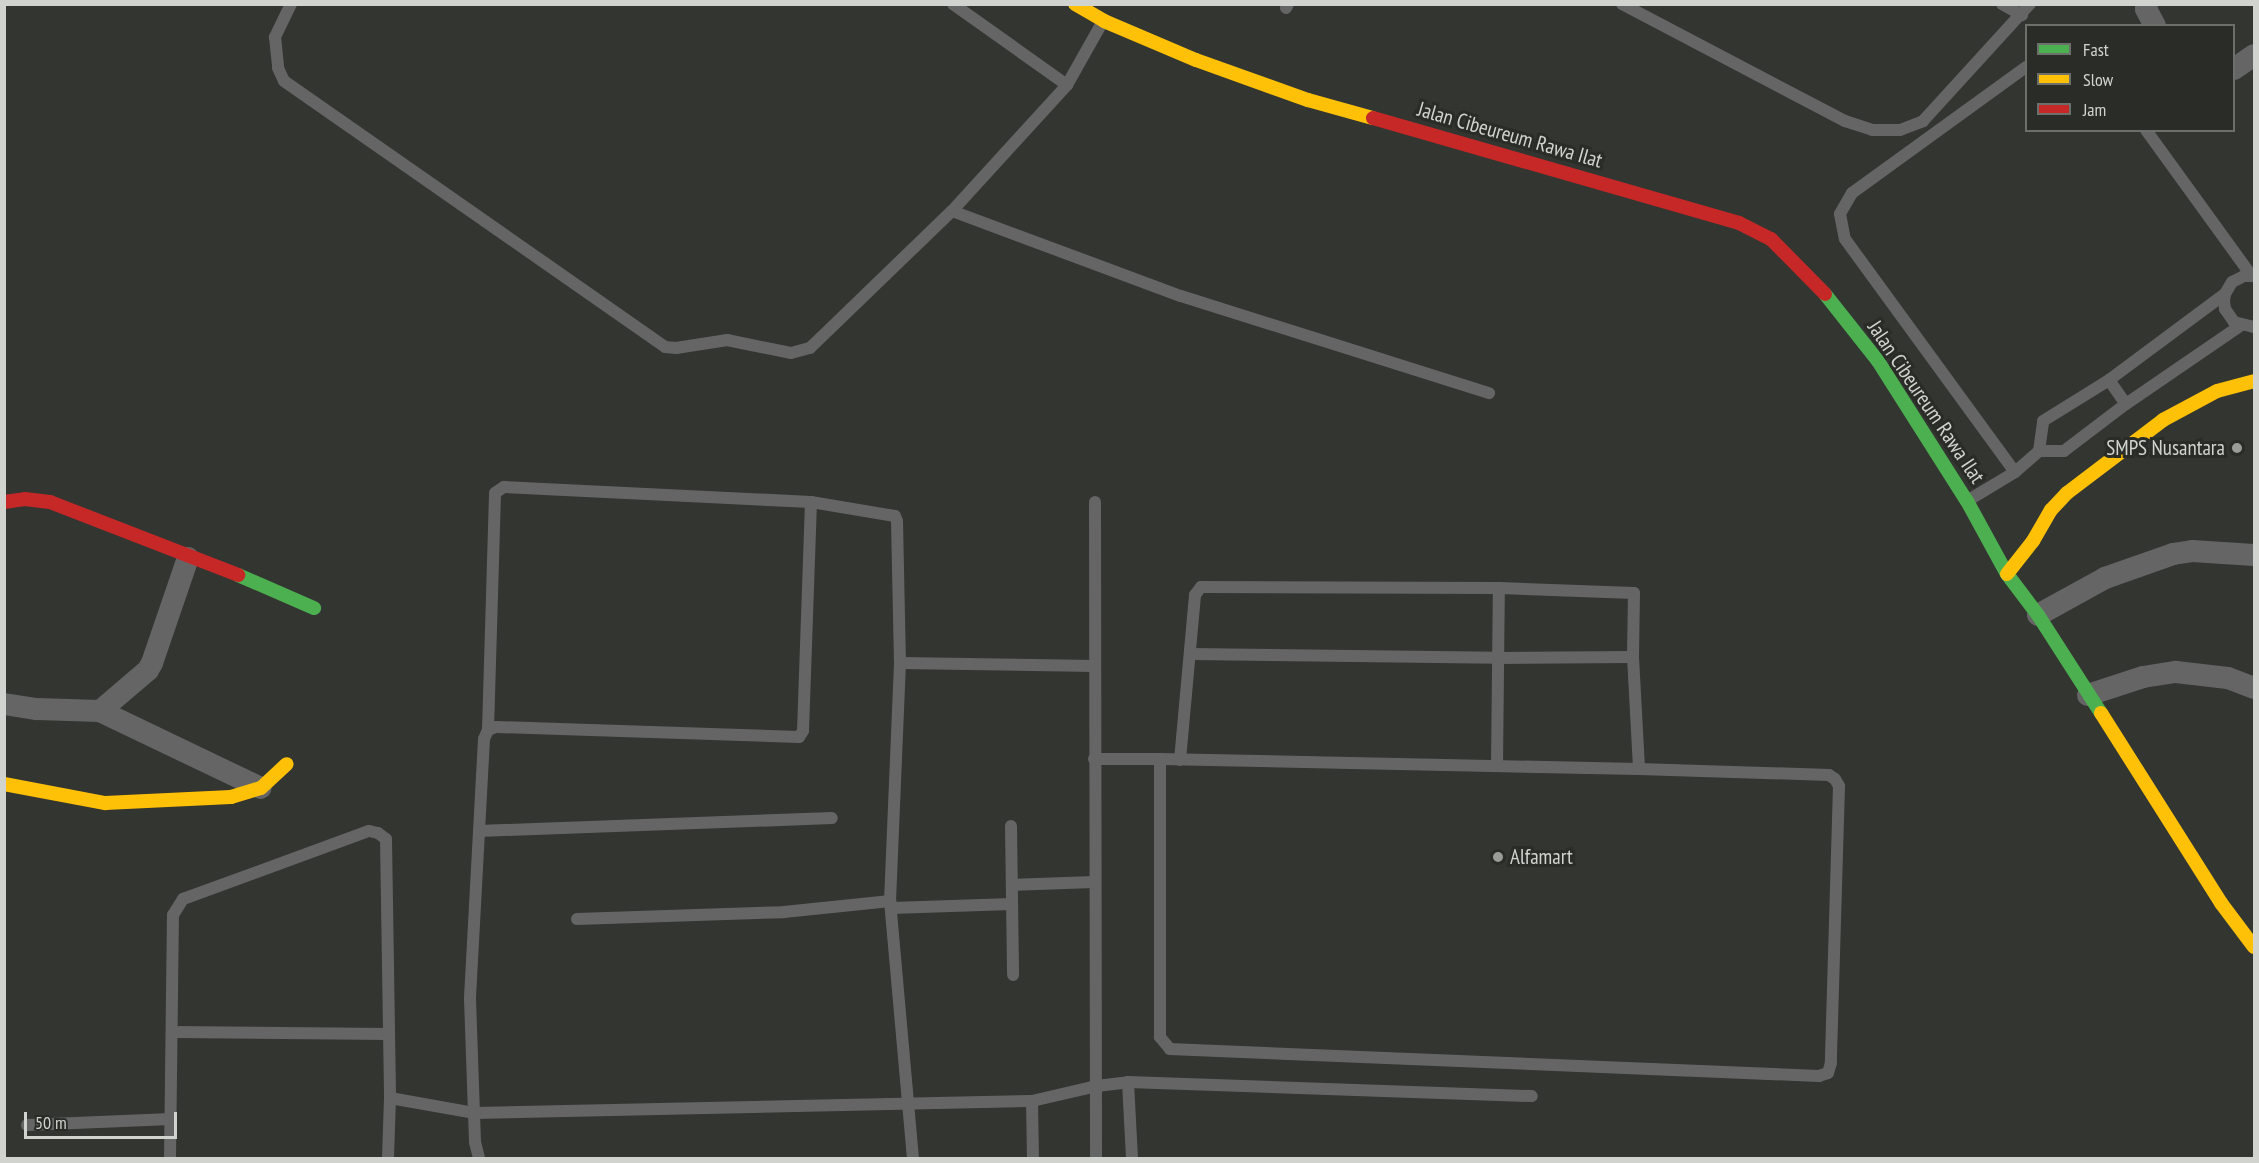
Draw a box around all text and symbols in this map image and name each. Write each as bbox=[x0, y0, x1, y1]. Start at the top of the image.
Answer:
legend bbox=[2025, 24, 2235, 132]
text: Fast bbox=[2083, 38, 2109, 61]
text: Slow bbox=[2083, 68, 2113, 91]
street label: Jalan Cibeureum Rawa Ilat bbox=[1415, 97, 1605, 173]
text: Jam bbox=[2083, 98, 2106, 121]
street label: Jalan Cibeureum Rawa Ilat bbox=[1862, 316, 1990, 488]
place label: SMPS Nusantara bbox=[2106, 435, 2225, 461]
marker: SMPS Nusantara bbox=[2230, 441, 2244, 455]
place label: Alfamart bbox=[1510, 844, 1573, 870]
marker: Alfamart bbox=[1491, 850, 1505, 864]
scale bar bbox=[27, 1100, 180, 1138]
text: 50 m bbox=[35, 1111, 67, 1134]

